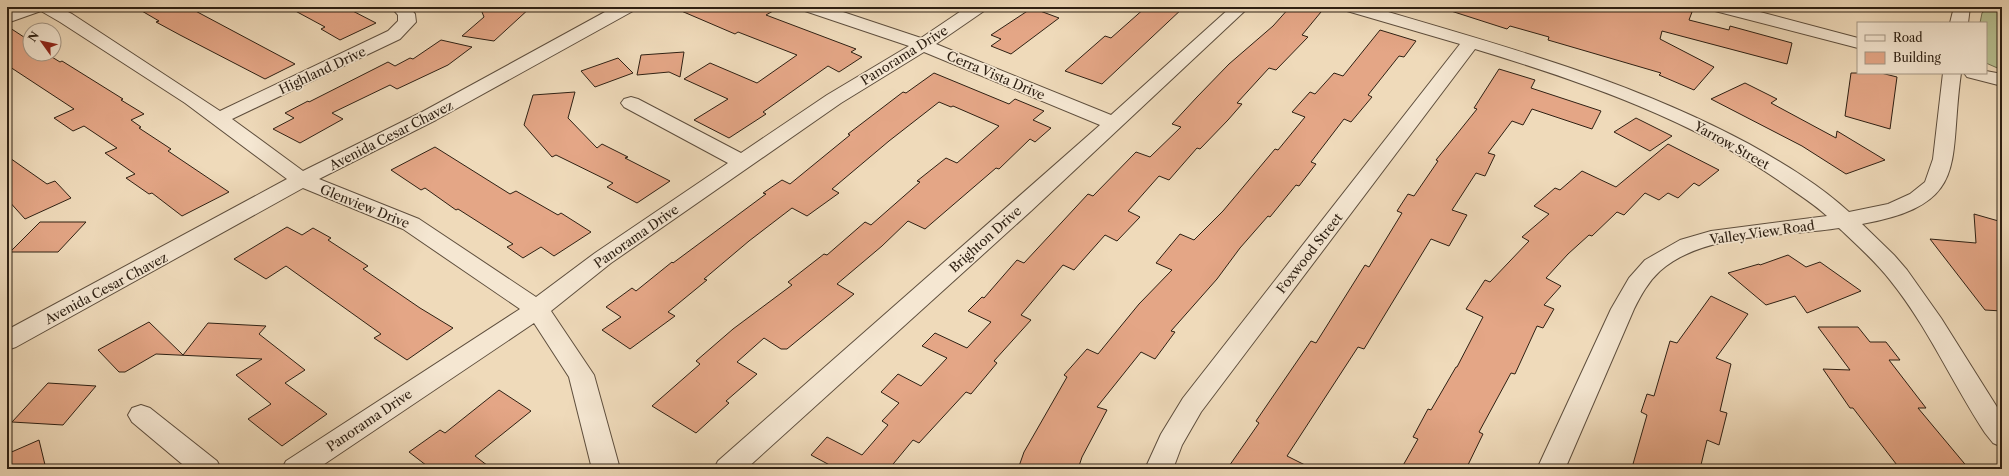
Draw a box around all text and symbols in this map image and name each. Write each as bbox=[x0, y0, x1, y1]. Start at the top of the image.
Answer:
north arrow bbox=[22, 22, 62, 62]
street label: Panorama Drive bbox=[857, 22, 951, 88]
legend bbox=[1857, 22, 1987, 74]
text: N bbox=[25, 28, 42, 44]
text: Road bbox=[1893, 30, 1923, 45]
street label: Highland Drive bbox=[276, 43, 368, 97]
street label: Cerra Vista Drive bbox=[944, 47, 1048, 103]
text: Building bbox=[1893, 50, 1941, 65]
street label: Avenida Cesar Chavez bbox=[326, 97, 456, 174]
street label: Yarrow Street bbox=[1691, 117, 1773, 173]
street label: Glenview Drive bbox=[318, 181, 412, 231]
street label: Panorama Drive bbox=[591, 201, 681, 271]
street label: Brighton Drive bbox=[946, 202, 1024, 276]
street label: Foxwood Street bbox=[1273, 209, 1346, 296]
street label: Valley View Road bbox=[1707, 217, 1816, 247]
street label: Avenida Cesar Chavez bbox=[41, 249, 170, 328]
street label: Panorama Drive bbox=[323, 385, 415, 455]

